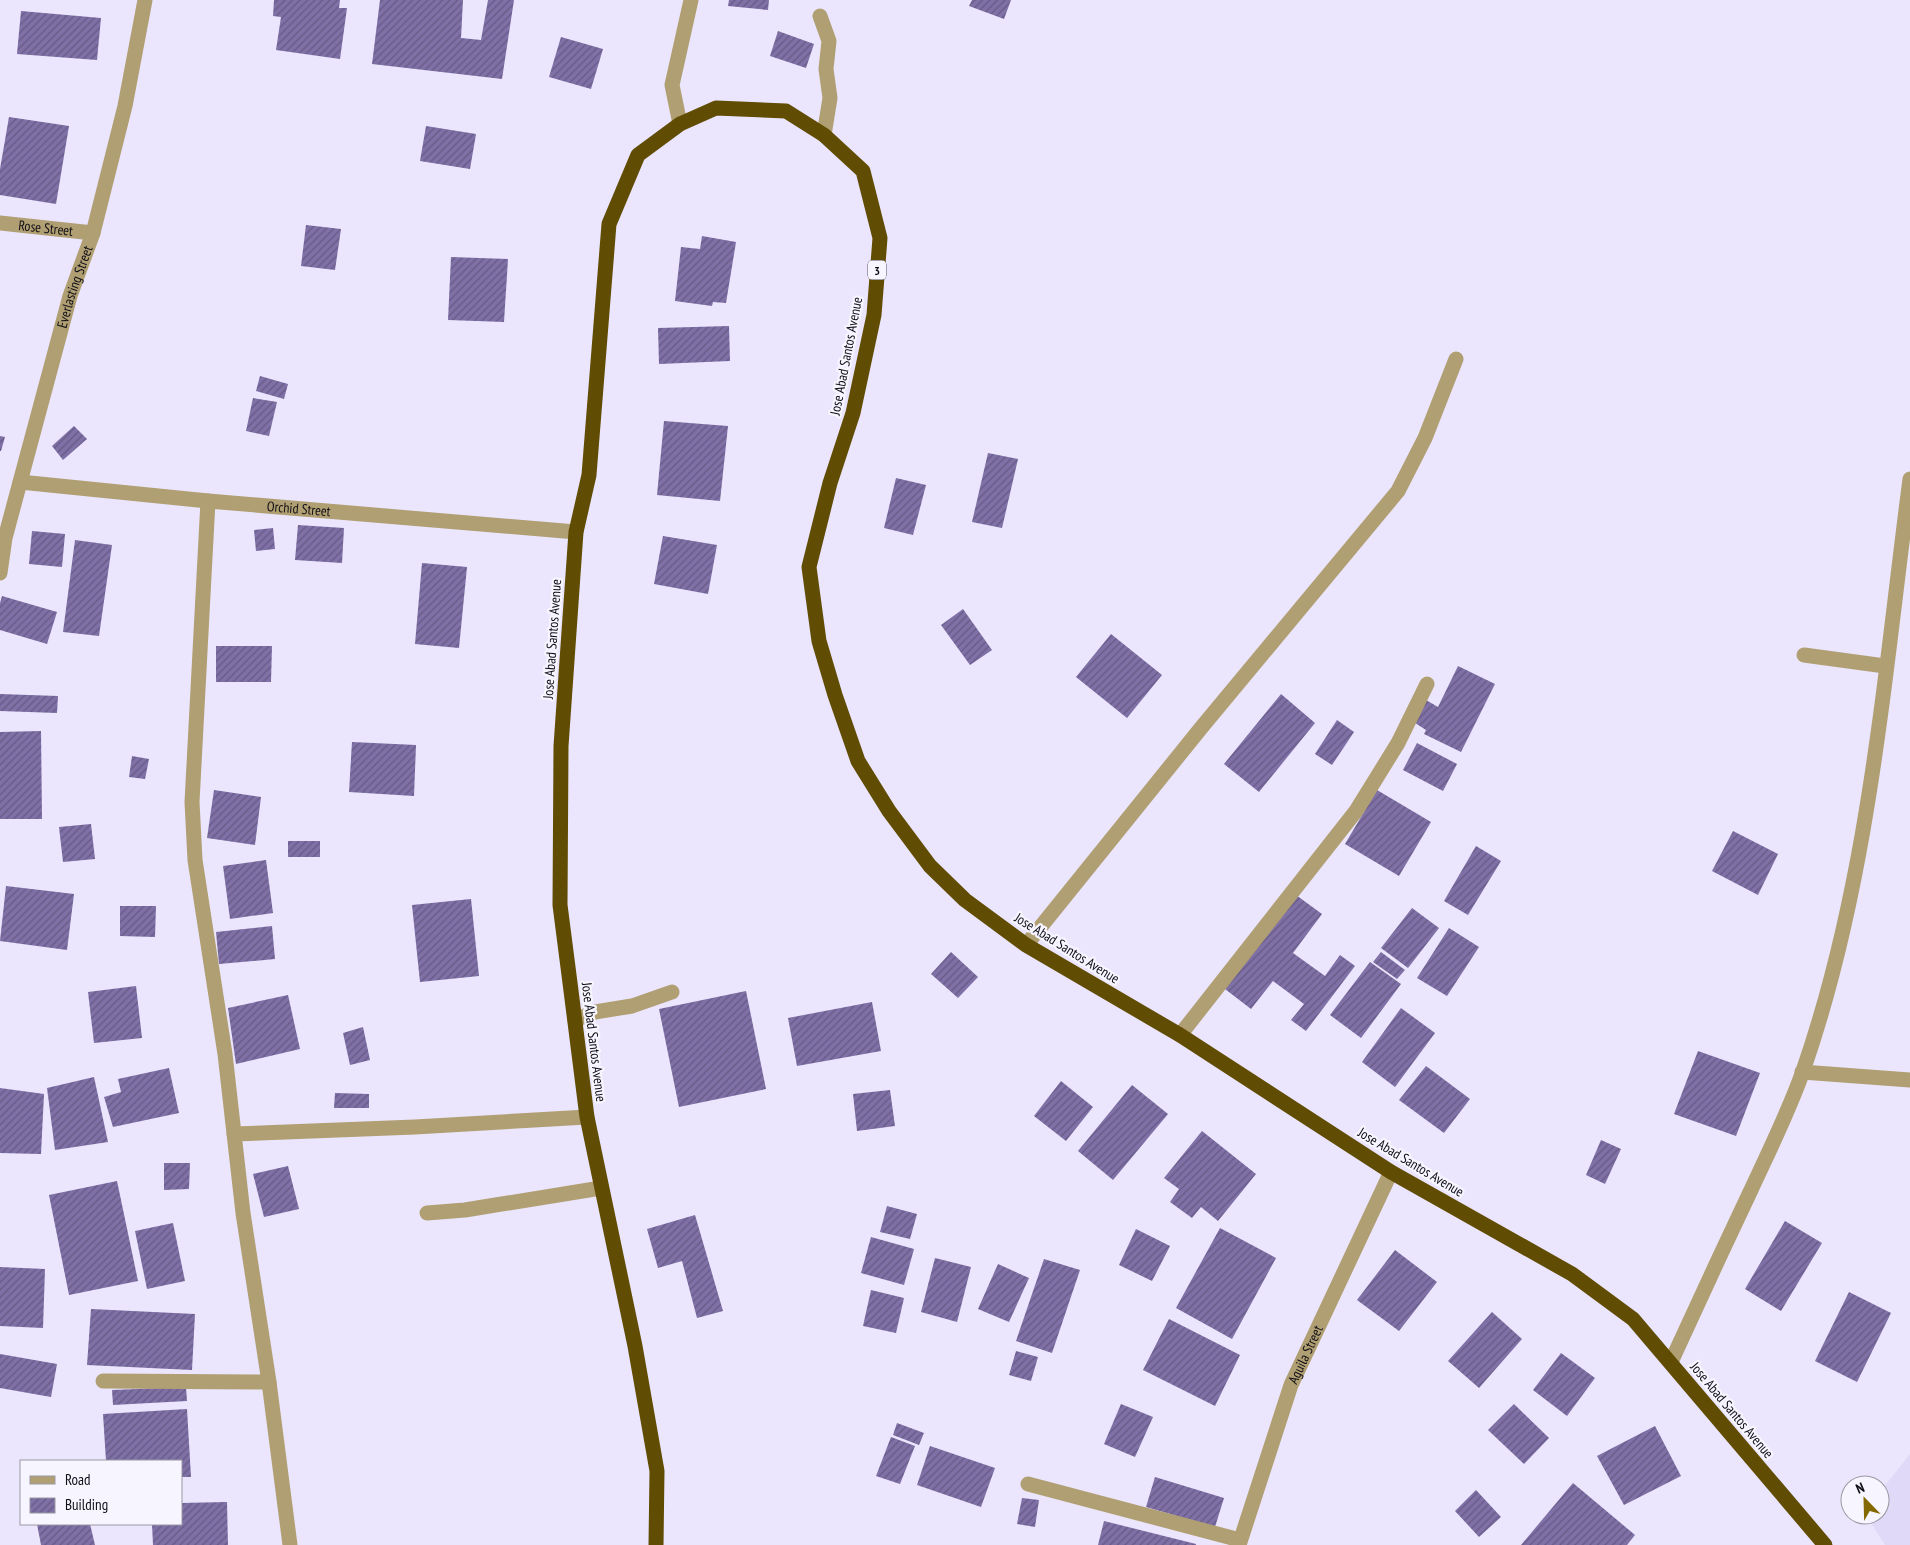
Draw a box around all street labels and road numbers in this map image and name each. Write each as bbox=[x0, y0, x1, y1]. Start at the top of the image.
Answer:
street label: Rose Street bbox=[18, 216, 74, 240]
street label: Everlasting Street bbox=[53, 243, 97, 330]
road number: 3 bbox=[868, 260, 886, 280]
street label: Jose Abad Santos Avenue bbox=[826, 295, 866, 418]
street label: Orchid Street bbox=[266, 497, 331, 520]
street label: Jose Abad Santos Avenue bbox=[539, 578, 565, 701]
street label: Jose Abad Santos Avenue bbox=[1010, 908, 1123, 988]
street label: Jose Abad Santos Avenue bbox=[578, 980, 610, 1103]
street label: Jose Abad Santos Avenue bbox=[1354, 1123, 1467, 1201]
street label: Aguila Street bbox=[1284, 1322, 1327, 1387]
street label: Jose Abad Santos Avenue bbox=[1686, 1357, 1778, 1462]

